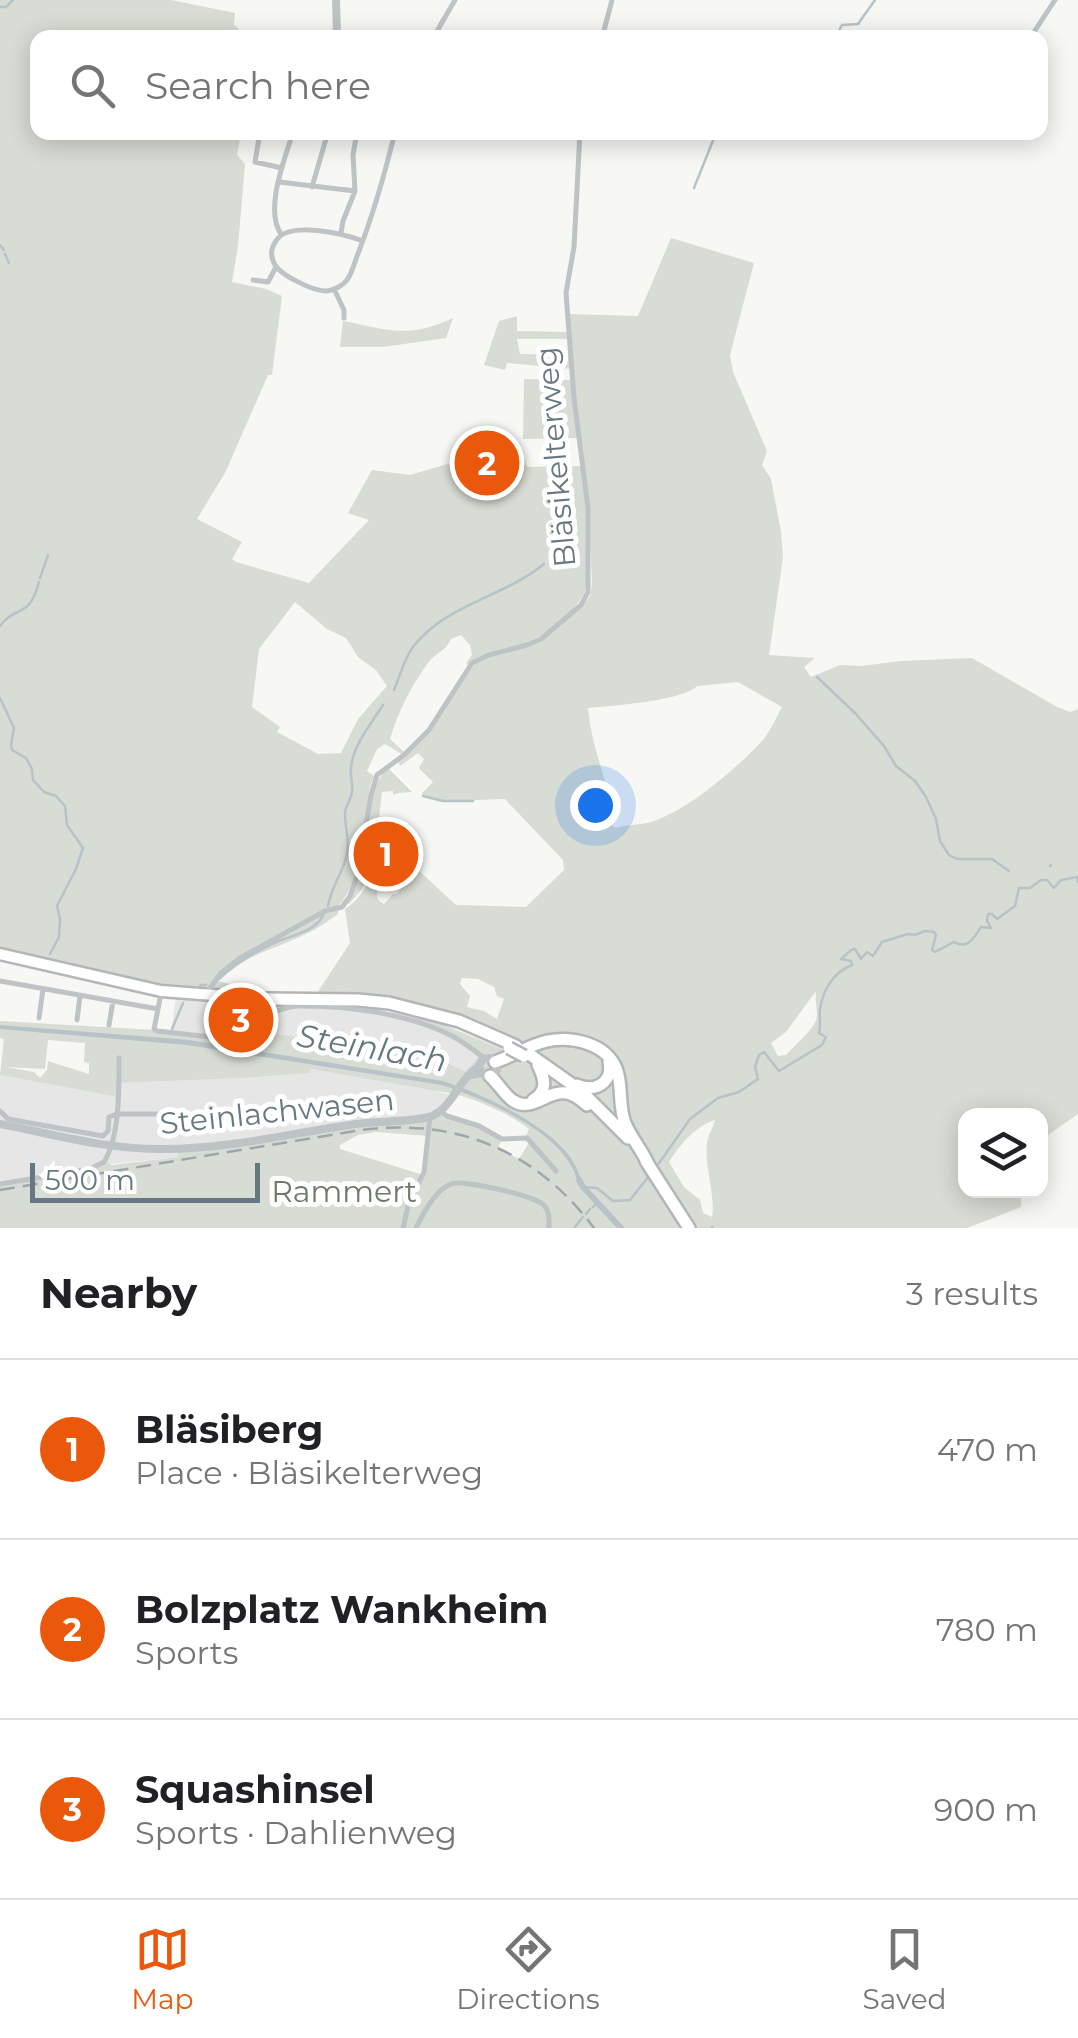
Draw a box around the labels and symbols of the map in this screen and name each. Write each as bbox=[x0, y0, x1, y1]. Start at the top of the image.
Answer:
street label: Bläsikelterweg bbox=[527, 345, 584, 569]
pin: 2 bbox=[454, 426, 520, 500]
your location bbox=[570, 780, 621, 831]
pin: 1 bbox=[354, 816, 418, 892]
pin: 3 bbox=[208, 982, 274, 1058]
water label: Steinlach bbox=[294, 1015, 450, 1080]
street label: Steinlachwasen bbox=[158, 1081, 396, 1142]
scale bar bbox=[30, 1158, 260, 1202]
park label: Rammert bbox=[271, 1173, 417, 1210]

